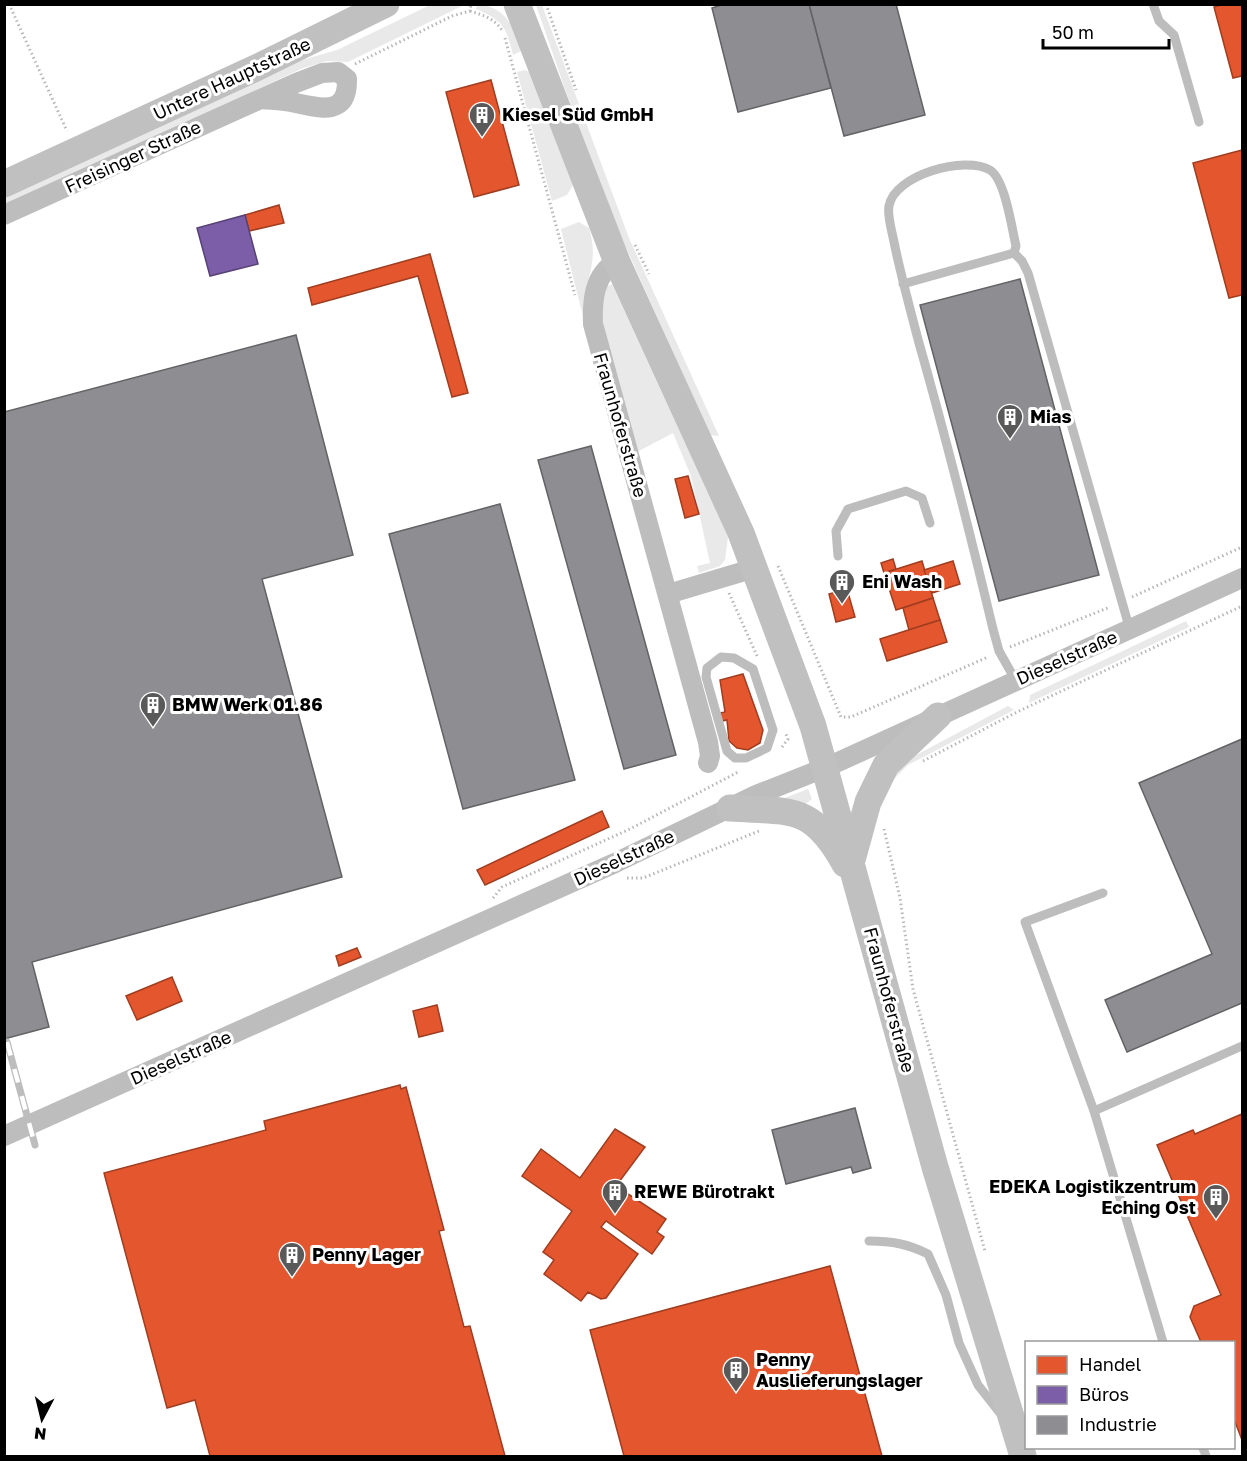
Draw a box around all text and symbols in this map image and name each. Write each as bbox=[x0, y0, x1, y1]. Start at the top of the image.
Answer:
scale bar bbox=[1043, 12, 1169, 50]
text: 50 m bbox=[1052, 21, 1094, 43]
street label: Untere Hauptstraße bbox=[149, 32, 314, 124]
building icon: Kiesel Süd GmbH bbox=[467, 100, 497, 138]
place label: Kiesel Süd GmbH bbox=[502, 103, 654, 125]
street label: Freisinger Straße bbox=[61, 115, 204, 197]
street label: Fraunhoferstraße bbox=[590, 350, 652, 500]
building icon: Mias bbox=[995, 402, 1025, 440]
place label: Mias bbox=[1030, 405, 1071, 427]
building icon: Eni Wash bbox=[827, 567, 857, 605]
place label: Eni Wash bbox=[862, 570, 942, 592]
street label: Dieselstraße bbox=[1013, 625, 1121, 689]
building icon: BMW Werk 01.86 bbox=[138, 690, 168, 728]
place label: BMW Werk 01.86 bbox=[172, 693, 323, 715]
street label: Dieselstraße bbox=[570, 824, 677, 890]
street label: Fraunhoferstraße bbox=[860, 925, 920, 1075]
street label: Dieselstraße bbox=[127, 1025, 235, 1089]
place label: EDEKA Logistikzentrum Eching Ost bbox=[989, 1175, 1196, 1218]
building icon: REWE Bürotrakt bbox=[600, 1177, 630, 1215]
place label: REWE Bürotrakt bbox=[634, 1180, 775, 1202]
building icon: EDEKA Logistikzentrum Eching Ost bbox=[1201, 1182, 1231, 1220]
building icon: Penny Lager bbox=[277, 1240, 307, 1278]
place label: Penny Lager bbox=[312, 1243, 421, 1265]
legend bbox=[1025, 1341, 1235, 1449]
place label: Penny Auslieferungslager bbox=[756, 1348, 923, 1391]
text: Handel bbox=[1079, 1353, 1141, 1375]
building icon: Penny Auslieferungslager bbox=[721, 1355, 751, 1393]
text: Büros bbox=[1079, 1383, 1129, 1405]
north arrow bbox=[12, 1389, 72, 1449]
text: Industrie bbox=[1079, 1413, 1157, 1435]
text: N bbox=[33, 1423, 47, 1445]

